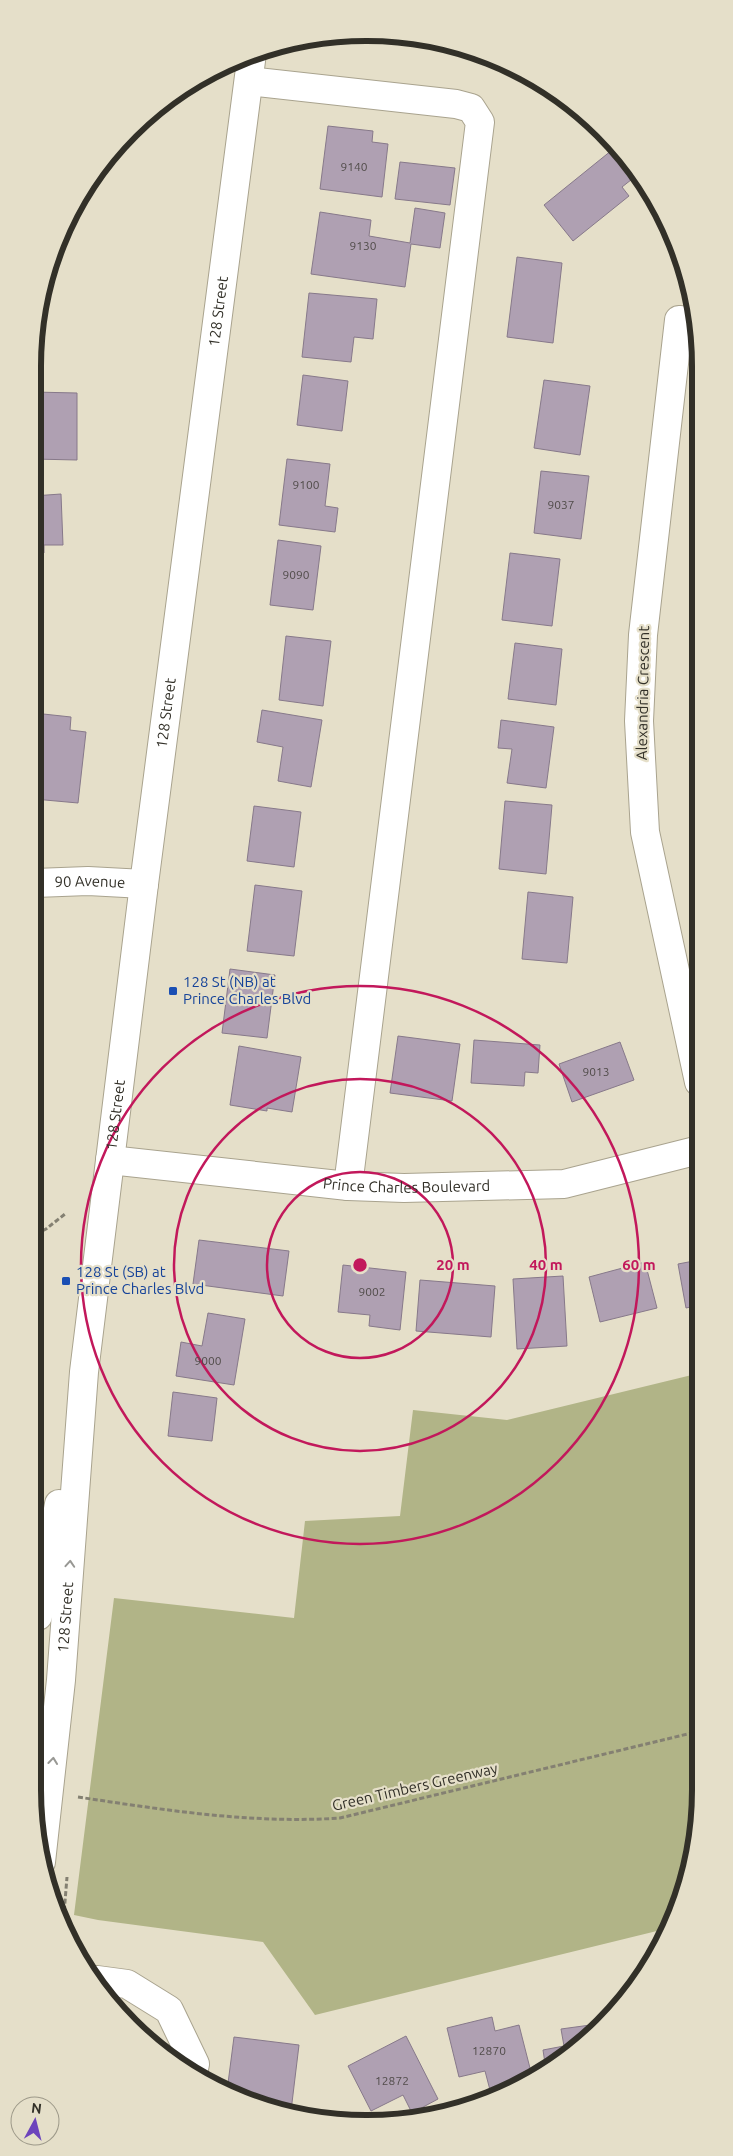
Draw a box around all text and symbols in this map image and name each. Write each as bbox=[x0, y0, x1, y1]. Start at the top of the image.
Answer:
house number: 9140 bbox=[340, 160, 368, 173]
house number: 9130 bbox=[349, 239, 377, 252]
street label: 128 Street bbox=[205, 275, 231, 348]
house number: 9100 bbox=[292, 478, 320, 491]
house number: 9037 bbox=[547, 498, 575, 511]
house number: 9090 bbox=[282, 568, 310, 581]
street label: Alexandria Crescent bbox=[633, 626, 652, 760]
street label: 128 Street bbox=[153, 677, 179, 749]
street label: 90 Avenue bbox=[54, 872, 126, 891]
place label: 128 St (NB) at Prince Charles Blvd bbox=[183, 973, 311, 1007]
marker: 128 St (NB) at Prince Charles Blvd bbox=[167, 985, 179, 997]
house number: 9013 bbox=[582, 1065, 610, 1078]
street label: 128 Street bbox=[102, 1079, 128, 1151]
street label: Prince Charles Boulevard bbox=[322, 1174, 490, 1196]
centre of rings bbox=[351, 1256, 369, 1274]
text: 20 m bbox=[436, 1256, 470, 1273]
text: 40 m bbox=[529, 1256, 563, 1273]
text: 60 m bbox=[622, 1256, 656, 1273]
place label: 128 St (SB) at Prince Charles Blvd bbox=[76, 1263, 204, 1297]
marker: 128 St (SB) at Prince Charles Blvd bbox=[60, 1275, 72, 1287]
house number: 9002 bbox=[358, 1285, 386, 1298]
house number: 9000 bbox=[194, 1354, 222, 1367]
one-way arrow bbox=[64, 1560, 75, 1568]
street label: 128 Street bbox=[54, 1581, 76, 1653]
one-way arrow bbox=[47, 1757, 58, 1765]
street label: Green Timbers Greenway bbox=[330, 1759, 499, 1814]
house number: 12870 bbox=[472, 2044, 506, 2057]
house number: 12872 bbox=[375, 2074, 409, 2087]
north arrow bbox=[10, 2096, 60, 2146]
text: N bbox=[30, 2100, 43, 2117]

